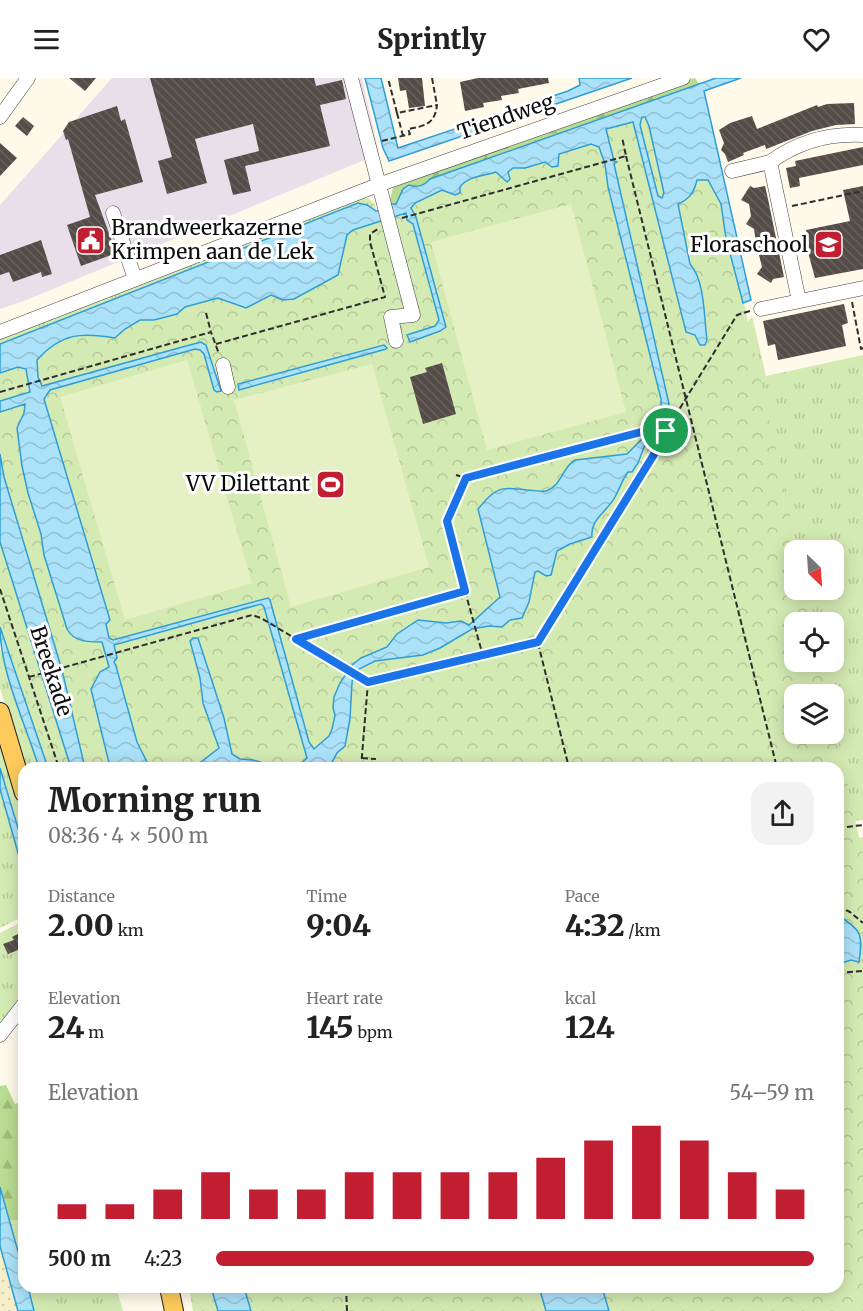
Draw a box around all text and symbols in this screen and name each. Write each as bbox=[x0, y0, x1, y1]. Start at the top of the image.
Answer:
text: Sprintly bbox=[377, 22, 486, 56]
icon: menu bbox=[30, 23, 63, 56]
icon: heart bbox=[800, 23, 833, 56]
street label: Tiendweg bbox=[454, 87, 558, 146]
place label: Brandweerkazerne Krimpen aan de Lek bbox=[111, 214, 315, 265]
public building icon: Brandweerkazerne Krimpen aan de Lek bbox=[74, 224, 106, 256]
school or university icon: Floraschool bbox=[813, 229, 845, 261]
place label: Floraschool bbox=[690, 231, 808, 258]
pin bbox=[640, 405, 691, 456]
icon: arrive bbox=[649, 414, 682, 447]
sports icon: VV Dilettant bbox=[315, 468, 347, 500]
place label: VV Dilettant bbox=[185, 470, 310, 497]
north arrow bbox=[784, 540, 844, 600]
map controls bbox=[784, 540, 844, 744]
button: locate bbox=[784, 612, 844, 672]
street label: Breekade bbox=[24, 622, 79, 720]
button: layers bbox=[784, 684, 844, 744]
text: Morning run bbox=[48, 780, 261, 821]
button: share bbox=[751, 782, 814, 845]
text: 08:36 · 4 × 500 m bbox=[48, 823, 208, 848]
text: Distance bbox=[48, 886, 115, 906]
text: Time bbox=[306, 886, 347, 906]
text: Pace bbox=[565, 886, 600, 906]
text: 2.00 bbox=[48, 906, 114, 944]
text: 9:04 bbox=[306, 906, 371, 944]
text: 4:32 bbox=[565, 906, 625, 944]
text: km bbox=[114, 920, 144, 940]
text: /km bbox=[625, 920, 661, 940]
text: Elevation bbox=[48, 988, 121, 1008]
text: Heart rate bbox=[306, 988, 383, 1008]
text: kcal bbox=[565, 988, 596, 1008]
text: 24 bbox=[48, 1008, 84, 1046]
text: 145 bbox=[306, 1008, 354, 1046]
text: 124 bbox=[565, 1008, 615, 1046]
text: m bbox=[84, 1022, 104, 1042]
text: bpm bbox=[354, 1022, 393, 1042]
text: Elevation bbox=[48, 1080, 139, 1105]
text: 54–59 m bbox=[729, 1080, 814, 1105]
text: 500 m bbox=[48, 1246, 111, 1271]
text: 4:23 bbox=[144, 1246, 183, 1271]

